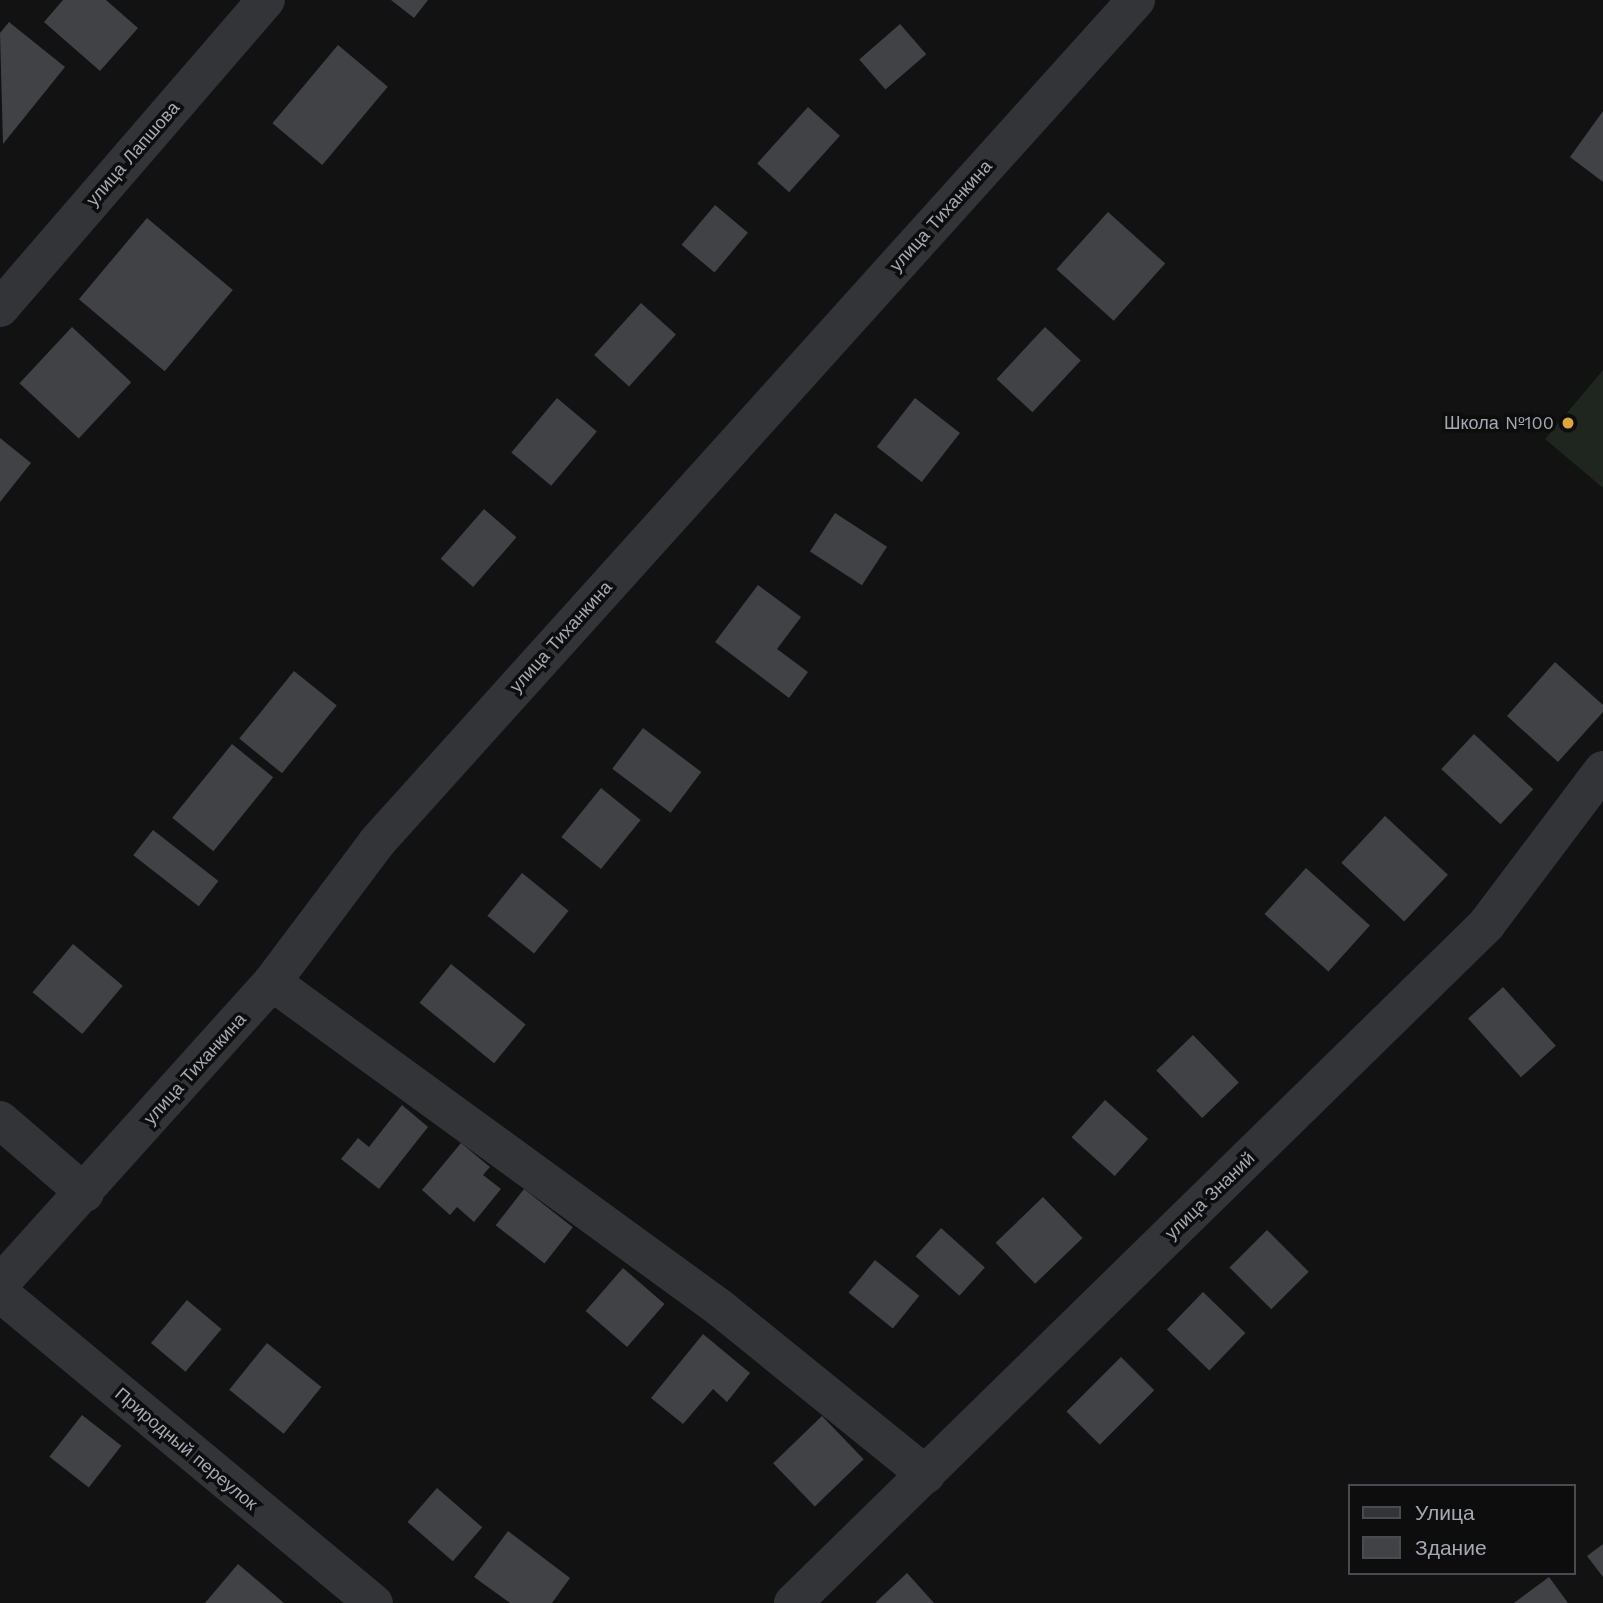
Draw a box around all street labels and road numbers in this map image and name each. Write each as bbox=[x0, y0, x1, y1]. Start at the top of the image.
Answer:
street label: улица Лапшова bbox=[82, 97, 184, 211]
street label: улица Тиханкина bbox=[885, 156, 997, 276]
street label: улица Тиханкина bbox=[505, 577, 617, 697]
street label: улица Тиханкина bbox=[139, 1009, 251, 1129]
street label: улица Знаний bbox=[1161, 1148, 1259, 1244]
street label: Природный переулок bbox=[111, 1383, 261, 1515]

